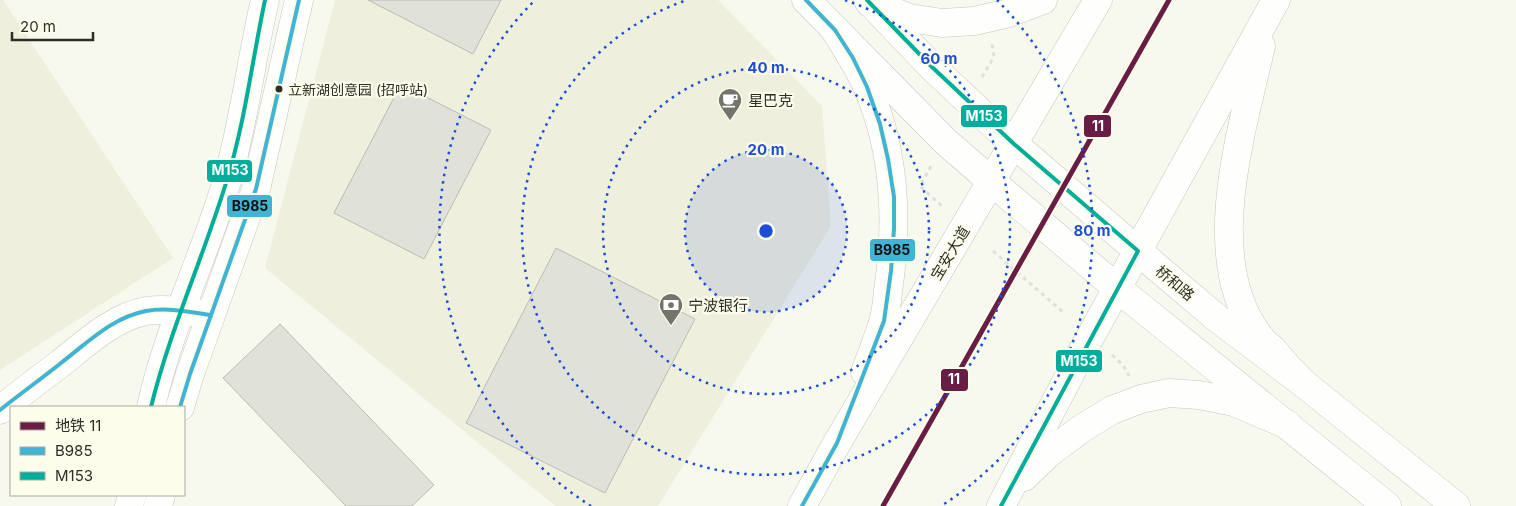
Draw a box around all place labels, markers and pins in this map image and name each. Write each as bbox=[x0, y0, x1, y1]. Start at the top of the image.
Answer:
place label: 立新湖创意园 (招呼站) bbox=[288, 81, 428, 98]
marker: 立新湖创意园 (招呼站) bbox=[274, 84, 284, 94]
cafe icon: 星巴克 bbox=[717, 87, 743, 121]
place label: 星巴克 bbox=[748, 91, 793, 110]
centre of rings bbox=[757, 222, 775, 240]
bank icon: 宁波银行 bbox=[658, 292, 684, 326]
place label: 宁波银行 bbox=[688, 296, 748, 315]

